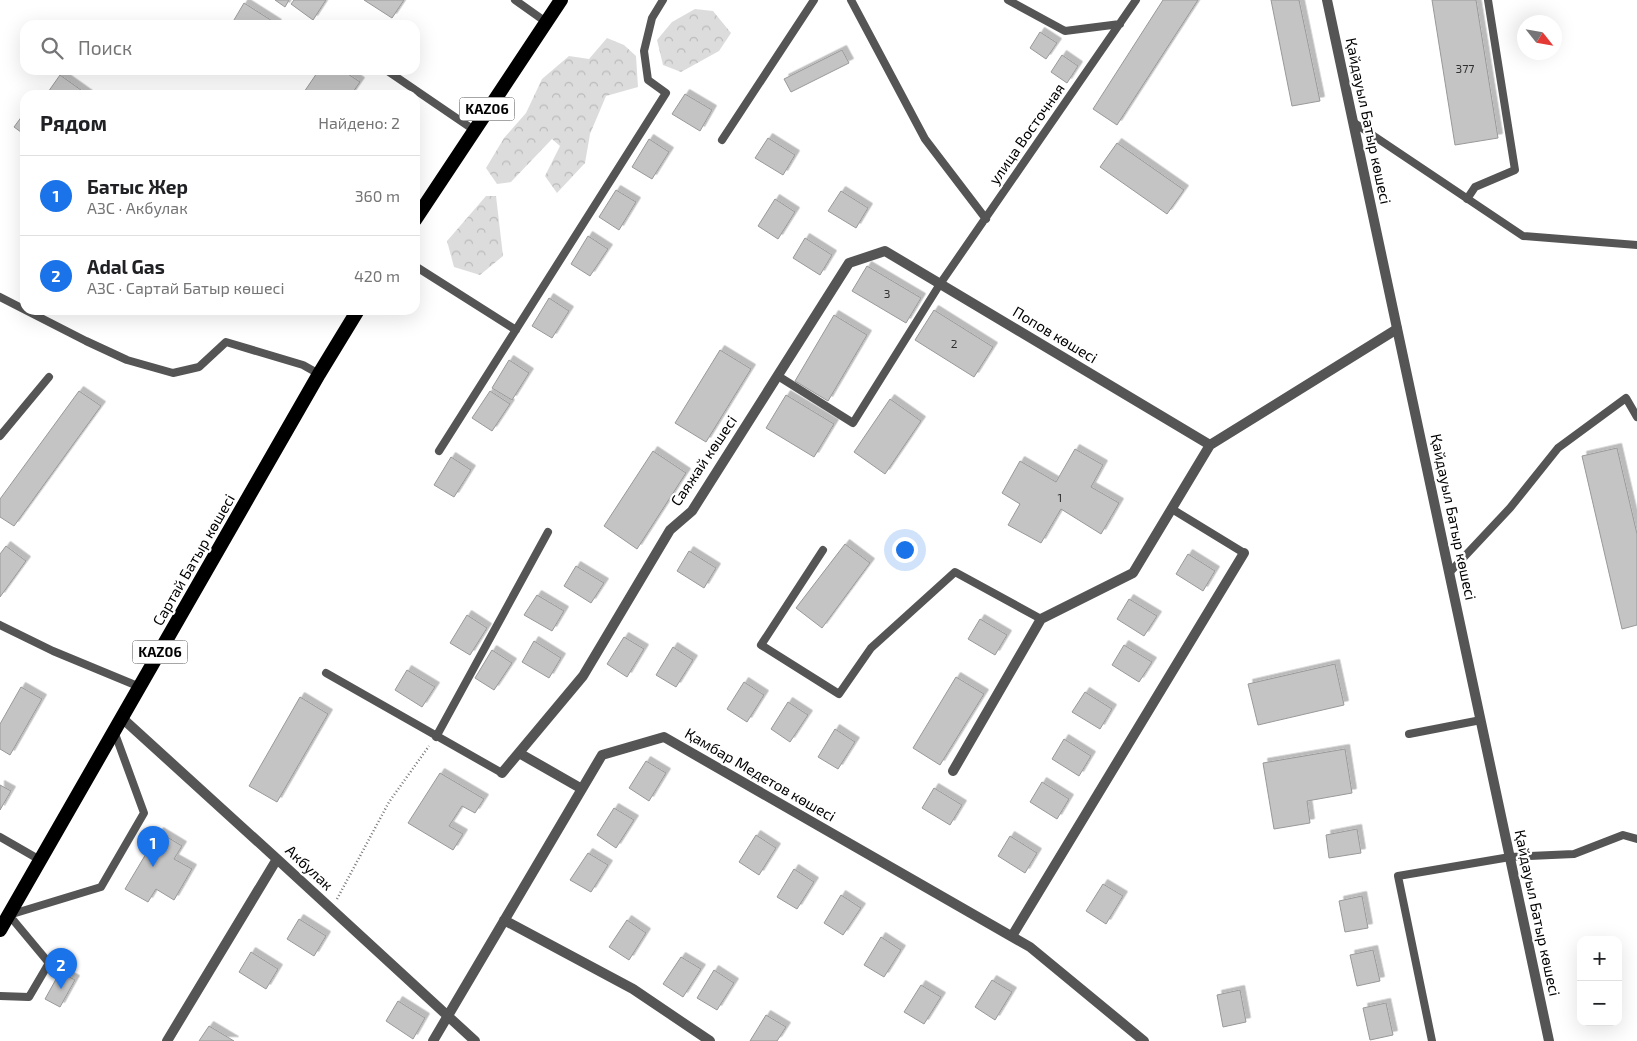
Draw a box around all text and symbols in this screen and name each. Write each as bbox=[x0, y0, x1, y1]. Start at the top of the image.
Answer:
north arrow bbox=[1517, 15, 1562, 60]
search box bbox=[20, 20, 420, 75]
icon: search bbox=[38, 34, 66, 62]
text: Поиск bbox=[78, 36, 132, 59]
street label: Қайдауыл Батыр көшесі bbox=[1342, 36, 1395, 206]
house number: 377 bbox=[1456, 61, 1474, 75]
street label: улица Восточная bbox=[985, 79, 1069, 188]
road number: KАZ06 bbox=[460, 98, 514, 120]
text: Рядом bbox=[40, 110, 107, 135]
text: Найдено: 2 bbox=[318, 113, 400, 132]
text: Батыс Жер bbox=[87, 175, 188, 198]
text: 1 bbox=[53, 186, 59, 205]
text: 360 m bbox=[355, 186, 400, 205]
text: АЗС · Акбулак bbox=[87, 198, 188, 217]
text: Adal Gas bbox=[87, 255, 165, 278]
text: 2 bbox=[51, 266, 61, 285]
text: 420 m bbox=[354, 266, 400, 285]
text: АЗС · Сартай Батыр көшесі bbox=[87, 278, 284, 297]
house number: 3 bbox=[884, 286, 890, 300]
street label: Попов көшесі bbox=[1010, 302, 1101, 366]
house number: 2 bbox=[951, 336, 958, 350]
street label: Саяжай көшесі bbox=[666, 412, 740, 509]
street label: Қайдауыл Батыр көшесі bbox=[1427, 432, 1480, 602]
house number: 1 bbox=[1058, 490, 1062, 504]
street label: Сартай Батыр көшесі bbox=[148, 491, 238, 628]
your location bbox=[892, 537, 918, 563]
road number: KАZ06 bbox=[132, 640, 188, 664]
street label: Қамбар Медетов көшесі bbox=[682, 724, 839, 825]
pin: 1 bbox=[137, 826, 169, 867]
street label: Қайдауыл Батыр көшесі bbox=[1511, 828, 1564, 998]
street label: Акбулак bbox=[282, 841, 337, 894]
map controls bbox=[1577, 936, 1622, 1026]
button: + bbox=[1577, 936, 1622, 981]
pin: 2 bbox=[45, 948, 77, 989]
button: − bbox=[1577, 981, 1622, 1026]

